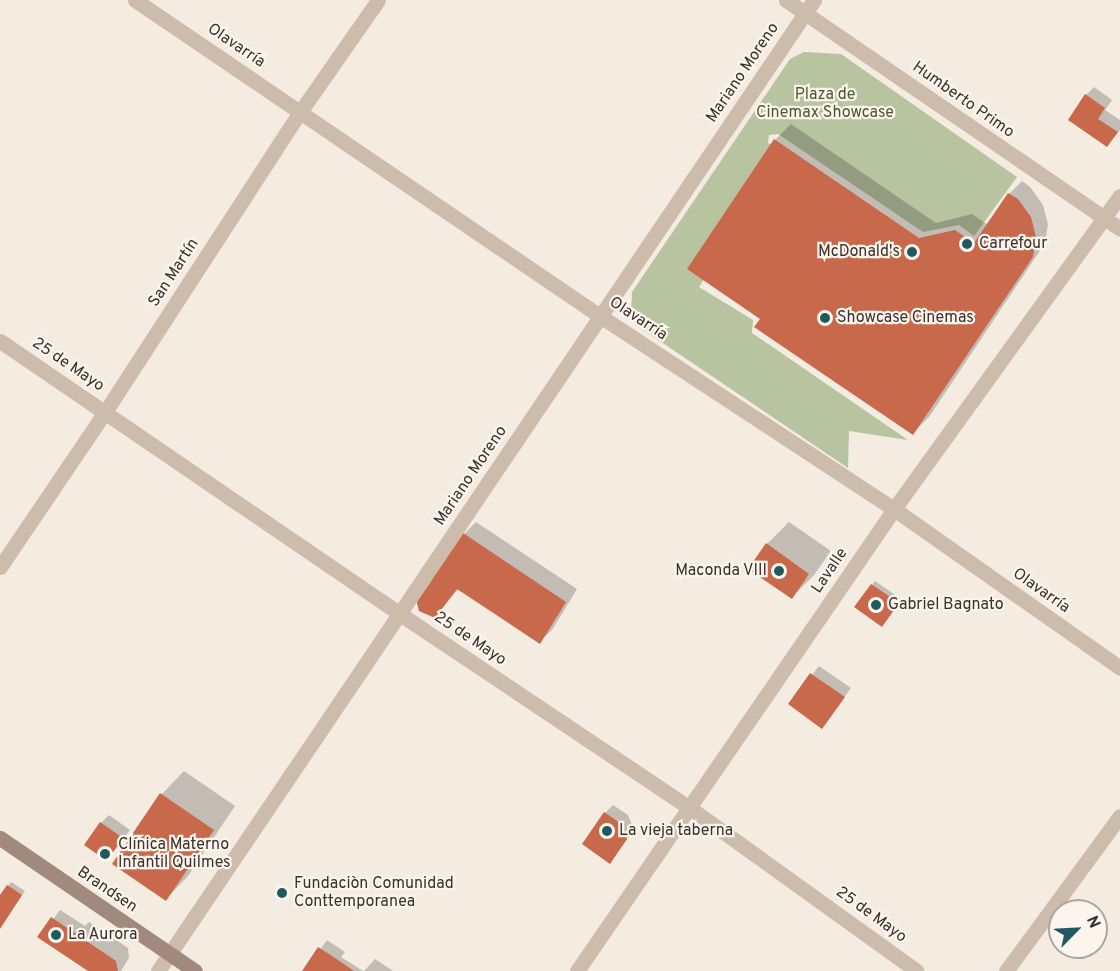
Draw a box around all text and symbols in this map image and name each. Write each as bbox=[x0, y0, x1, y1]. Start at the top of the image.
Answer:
street label: Mariano Moreno bbox=[703, 19, 783, 127]
street label: Olavarría bbox=[203, 20, 269, 72]
street label: Humberto Primo bbox=[908, 58, 1018, 142]
park label: Plaza de Cinemax Showcase bbox=[756, 85, 894, 123]
place label: Carrefour bbox=[979, 234, 1047, 254]
street label: San Martín bbox=[145, 235, 203, 311]
marker: Carrefour bbox=[960, 237, 974, 251]
place label: McDonald's bbox=[818, 242, 900, 262]
marker: McDonald's bbox=[905, 245, 919, 259]
street label: Olavarría bbox=[605, 293, 671, 345]
place label: Showcase Cinemas bbox=[837, 308, 974, 328]
marker: Showcase Cinemas bbox=[818, 311, 832, 325]
street label: 25 de Mayo bbox=[28, 334, 108, 396]
street label: Mariano Moreno bbox=[431, 422, 511, 530]
street label: Lavalle bbox=[808, 545, 852, 597]
place label: Maconda VIII bbox=[675, 561, 767, 581]
marker: Maconda VIII bbox=[772, 564, 786, 578]
street label: Olavarría bbox=[1009, 564, 1073, 618]
place label: Gabriel Bagnato bbox=[888, 595, 1004, 615]
marker: Gabriel Bagnato bbox=[869, 598, 883, 612]
street label: 25 de Mayo bbox=[430, 608, 510, 670]
place label: La vieja taberna bbox=[619, 821, 733, 841]
marker: La vieja taberna bbox=[600, 824, 614, 838]
place label: Clínica Materno Infantil Quilmes bbox=[118, 835, 231, 873]
marker: Clínica Materno Infantil Quilmes bbox=[96, 845, 114, 863]
street label: Brandsen bbox=[73, 863, 141, 917]
place label: Fundaciòn Comunidad Conttemporanea bbox=[294, 874, 454, 912]
street label: 25 de Mayo bbox=[832, 883, 910, 947]
marker: Fundaciòn Comunidad Conttemporanea bbox=[275, 886, 289, 900]
north arrow bbox=[1048, 899, 1108, 959]
text: N bbox=[1081, 913, 1104, 932]
place label: La Aurora bbox=[68, 925, 138, 945]
marker: La Aurora bbox=[49, 928, 63, 942]

